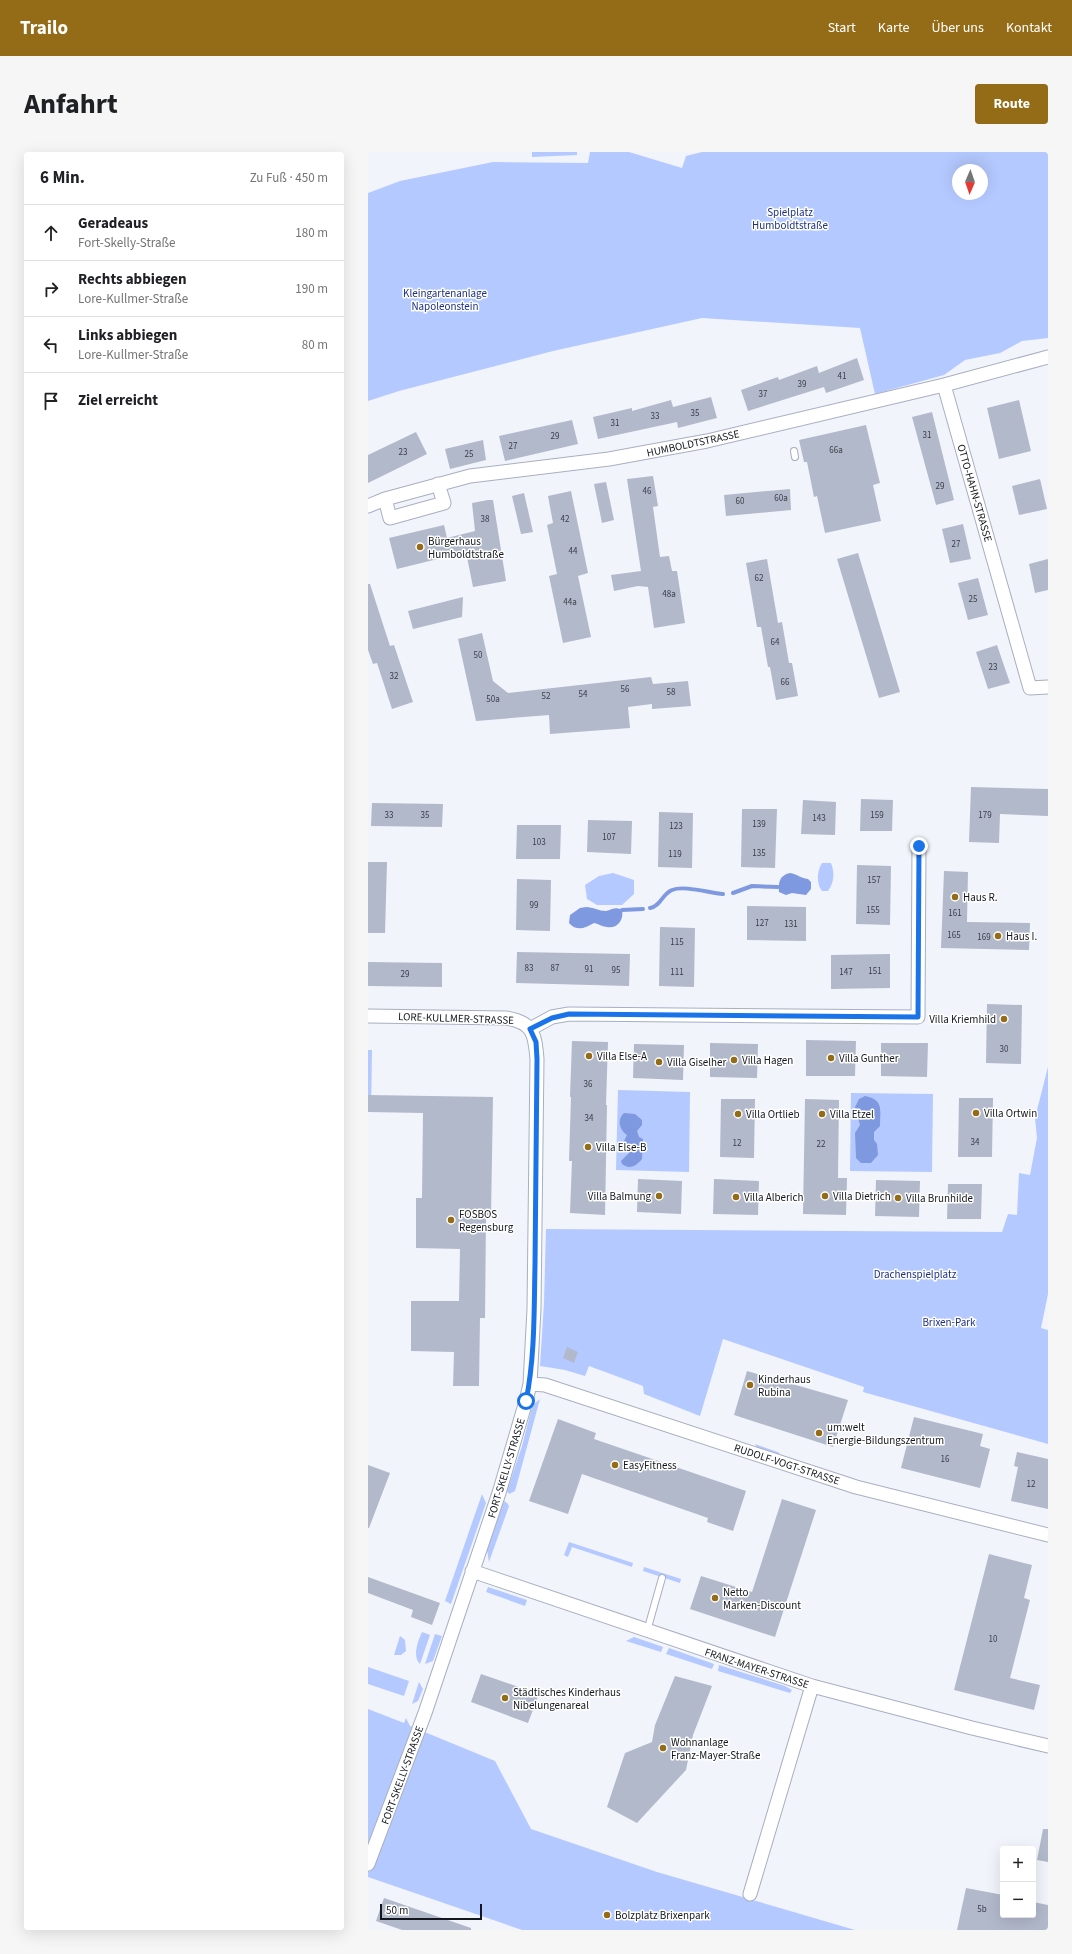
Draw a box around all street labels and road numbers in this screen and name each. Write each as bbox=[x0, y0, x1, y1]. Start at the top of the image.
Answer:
street label: HUMBOLDTSTRASSE bbox=[645, 426, 741, 461]
street label: OTTO-HAHN-STRASSE bbox=[953, 442, 996, 544]
street label: LORE-KULLMER-STRASSE bbox=[398, 1009, 514, 1028]
street label: FORT-SKELLY-STRASSE bbox=[484, 1416, 529, 1520]
street label: RUDOLF-VOGT-STRASSE bbox=[732, 1440, 842, 1489]
street label: FRANZ-MAYER-STRASSE bbox=[703, 1645, 811, 1692]
street label: FORT-SKELLY-STRASSE bbox=[378, 1724, 427, 1827]

